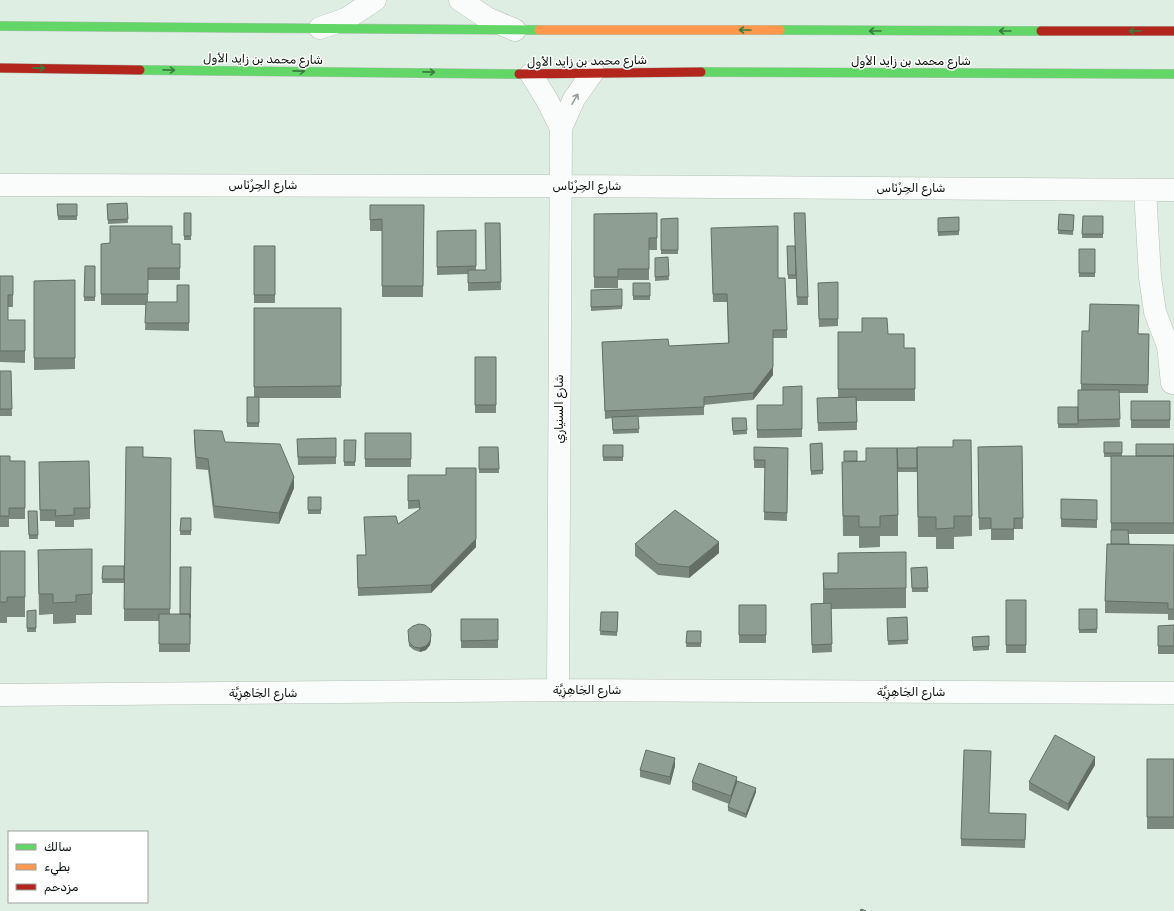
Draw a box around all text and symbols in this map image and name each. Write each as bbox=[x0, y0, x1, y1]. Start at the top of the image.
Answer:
one-way arrow bbox=[739, 26, 752, 34]
one-way arrow bbox=[869, 27, 882, 35]
one-way arrow bbox=[999, 27, 1012, 35]
one-way arrow bbox=[1129, 27, 1142, 35]
street label: شارع محمد بن زايد الأول bbox=[203, 51, 323, 69]
street label: شارع محمد بن زايد الأول bbox=[527, 53, 647, 71]
street label: شارع محمد بن زايد الأول bbox=[851, 54, 971, 70]
one-way arrow bbox=[32, 64, 45, 72]
one-way arrow bbox=[162, 66, 175, 74]
one-way arrow bbox=[292, 67, 305, 75]
one-way arrow bbox=[422, 69, 435, 76]
one-way arrow bbox=[571, 93, 579, 105]
street label: شارع الجِرْنَاس bbox=[229, 178, 298, 194]
street label: شارع الجِرْنَاس bbox=[553, 179, 622, 195]
street label: شارع الجِرْنَاس bbox=[877, 181, 946, 197]
street label: شارع السنياري bbox=[552, 374, 568, 444]
street label: شارع الجَاهِزِيَّة bbox=[553, 683, 621, 699]
street label: شارع الجَاهِزِيَّة bbox=[877, 685, 945, 701]
street label: شارع الجَاهِزِيَّة bbox=[229, 686, 297, 702]
legend bbox=[8, 831, 148, 903]
text: سالك bbox=[44, 840, 72, 854]
text: بطيء bbox=[44, 860, 70, 876]
text: مزدحم bbox=[44, 880, 79, 895]

